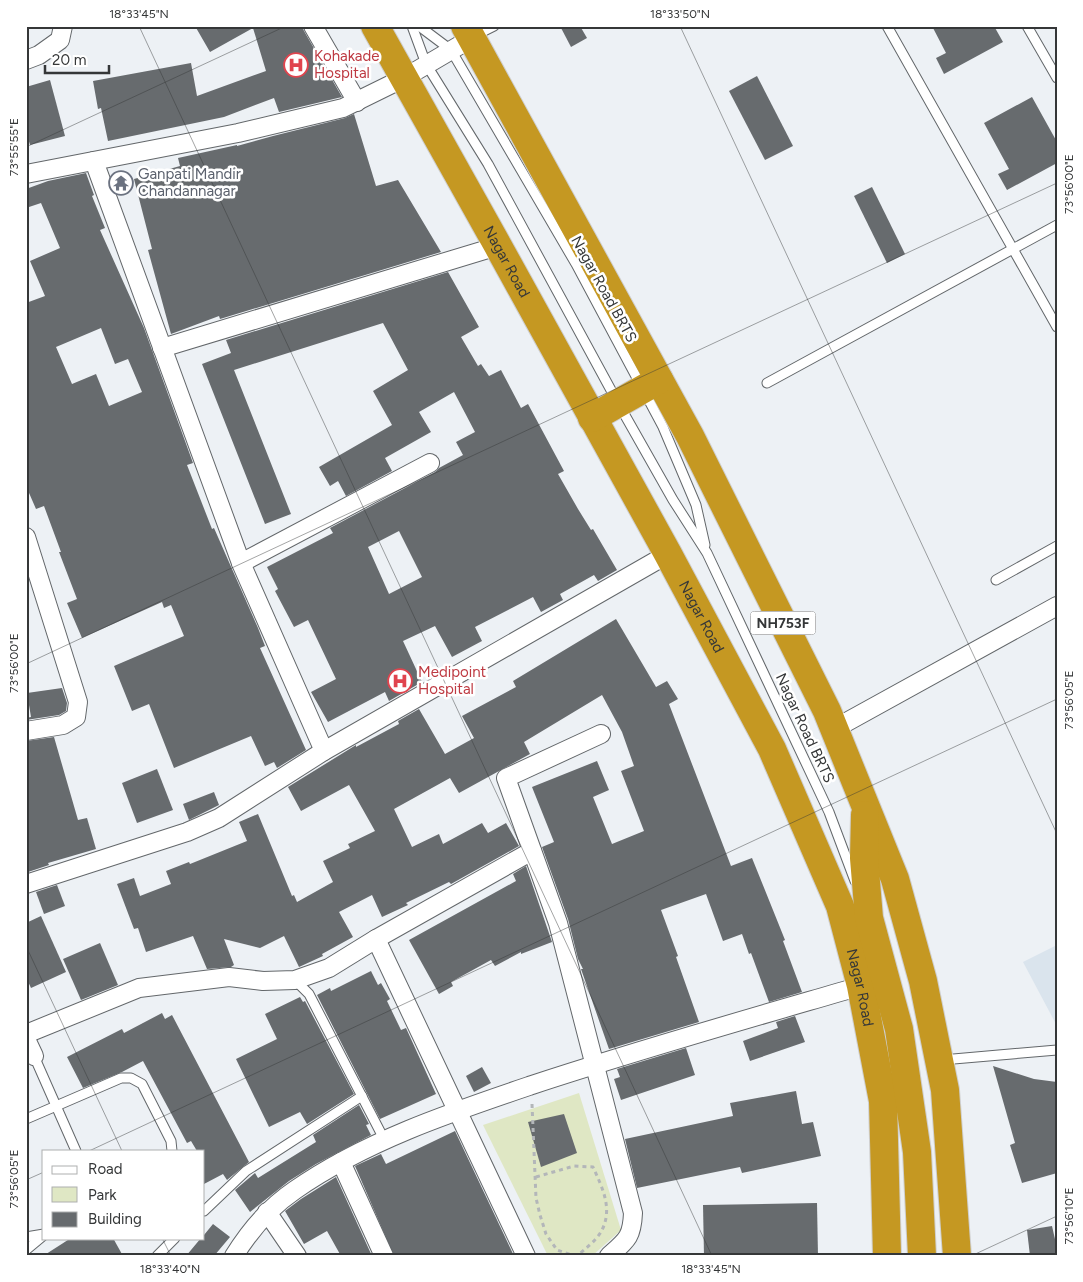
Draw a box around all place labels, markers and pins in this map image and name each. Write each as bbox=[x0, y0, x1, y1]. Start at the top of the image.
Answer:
place label: Kohakade Hospital bbox=[314, 47, 380, 82]
hospital icon: Kohakade Hospital bbox=[283, 52, 309, 78]
place label: Ganpati Mandir Chandannagar bbox=[138, 165, 241, 200]
temple icon: Ganpati Mandir Chandannagar bbox=[108, 170, 134, 196]
place label: Medipoint Hospital bbox=[418, 663, 487, 698]
hospital icon: Medipoint Hospital bbox=[387, 668, 413, 694]

